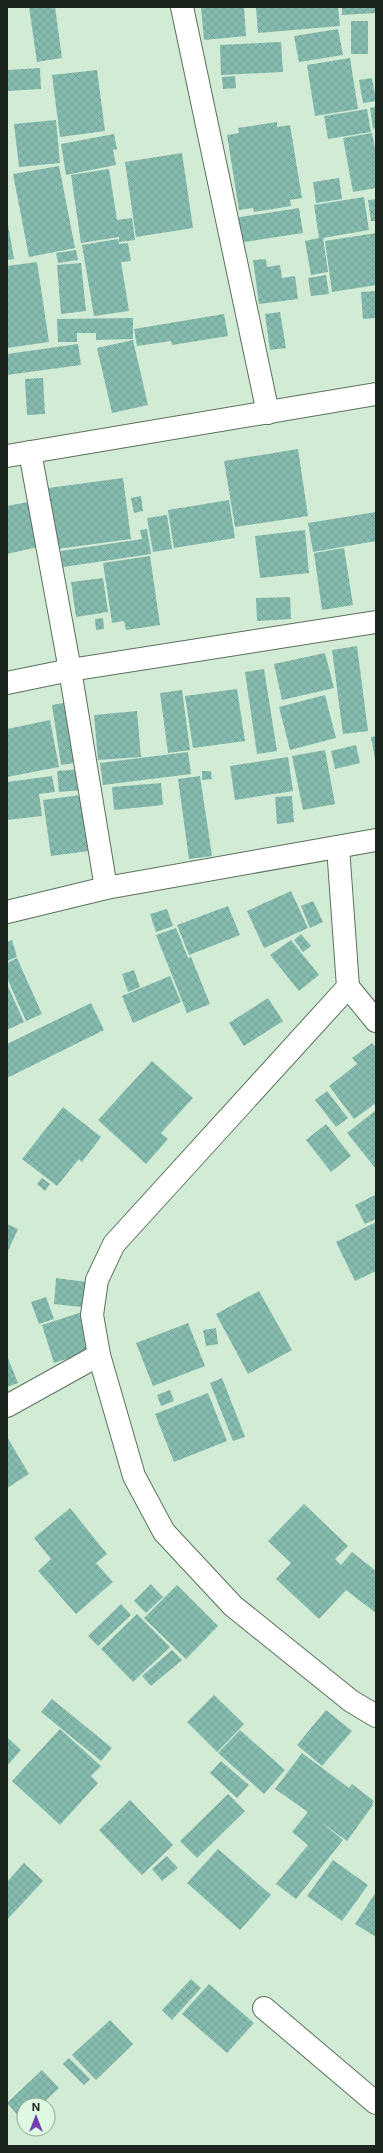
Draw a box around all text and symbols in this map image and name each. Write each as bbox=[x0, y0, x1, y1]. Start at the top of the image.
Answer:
north arrow bbox=[16, 2097, 56, 2137]
text: N bbox=[32, 2100, 40, 2114]

